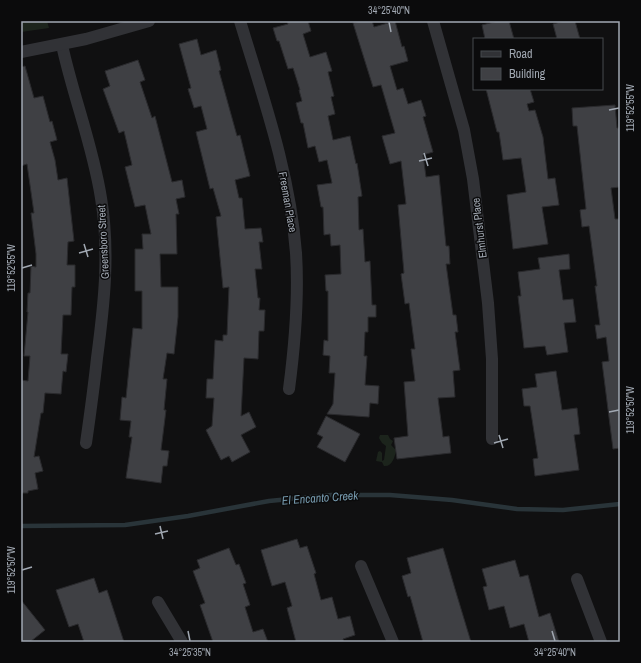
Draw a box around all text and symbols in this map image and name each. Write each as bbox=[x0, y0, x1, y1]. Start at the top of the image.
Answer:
text: 34°25'40"N bbox=[368, 4, 410, 17]
legend bbox=[473, 38, 603, 90]
text: Road bbox=[509, 46, 533, 62]
text: Building bbox=[509, 66, 546, 82]
text: 119°52'55"W bbox=[624, 84, 637, 132]
street label: Freeman Place bbox=[276, 171, 300, 233]
street label: Elmhurst Place bbox=[468, 197, 490, 259]
street label: Greensboro Street bbox=[94, 204, 112, 279]
text: 119°52'55"W bbox=[5, 244, 18, 292]
text: 119°52'50"W bbox=[624, 386, 637, 434]
water label: El Encanto Creek bbox=[281, 487, 360, 509]
text: 119°52'50"W bbox=[5, 546, 18, 594]
text: 34°25'35"N bbox=[169, 646, 211, 659]
text: 34°25'40"N bbox=[534, 646, 576, 659]

